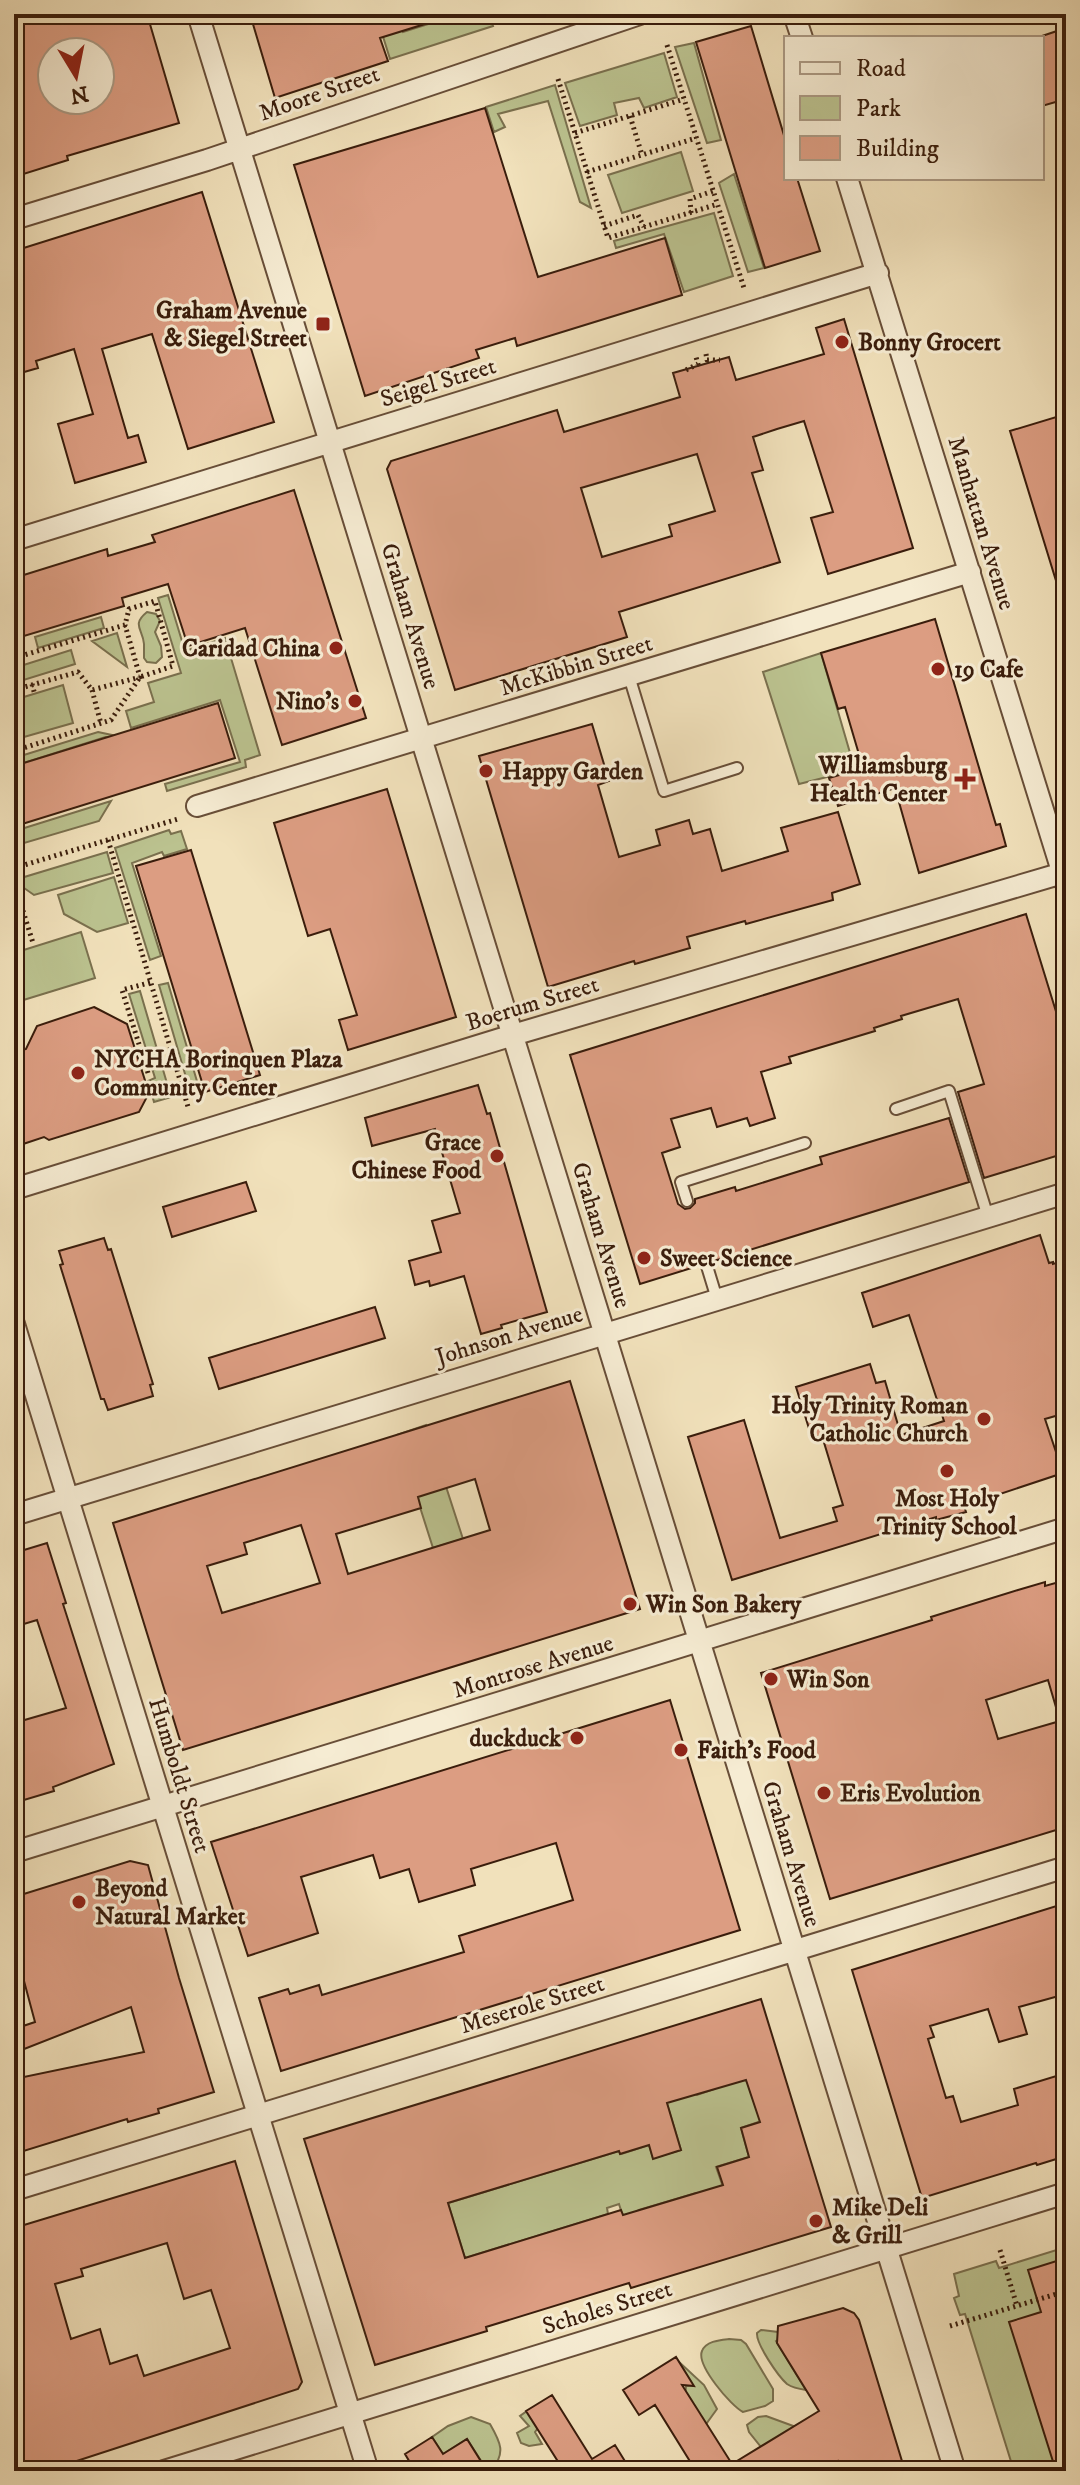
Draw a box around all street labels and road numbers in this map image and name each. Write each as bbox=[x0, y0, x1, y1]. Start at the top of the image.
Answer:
street label: Moore Street bbox=[255, 59, 384, 129]
street label: Seigel Street bbox=[377, 351, 500, 415]
street label: Manhattan Avenue bbox=[940, 433, 1022, 614]
street label: Graham Avenue bbox=[374, 540, 446, 693]
street label: McKibbin Street bbox=[496, 628, 656, 703]
street label: Boerum Street bbox=[462, 969, 603, 1038]
street label: Graham Avenue bbox=[565, 1159, 637, 1312]
street label: Johnson Avenue bbox=[430, 1299, 587, 1373]
street label: Montrose Avenue bbox=[449, 1628, 617, 1706]
street label: Humboldt Street bbox=[141, 1694, 217, 1857]
street label: Graham Avenue bbox=[755, 1778, 827, 1931]
street label: Meserole Street bbox=[457, 1969, 608, 2041]
street label: Scholes Street bbox=[539, 2274, 676, 2342]

